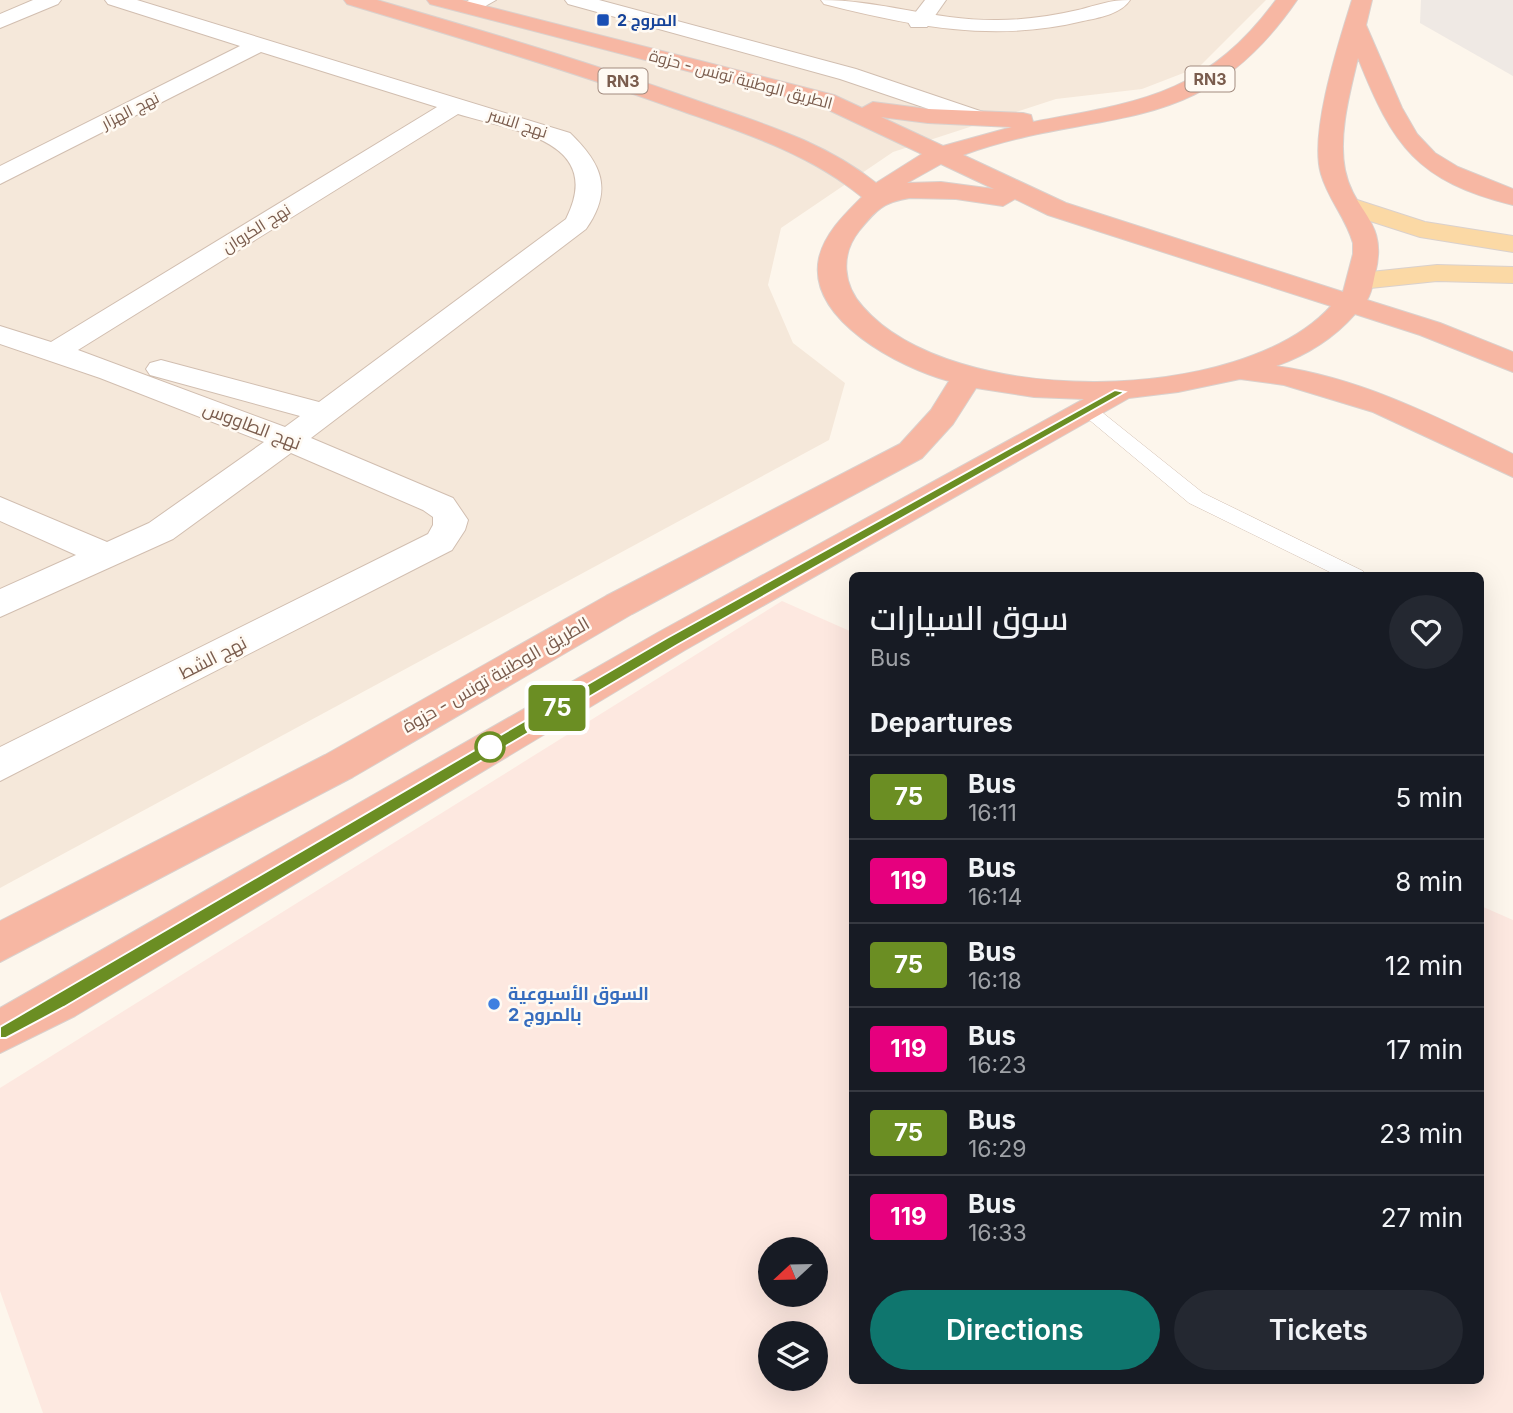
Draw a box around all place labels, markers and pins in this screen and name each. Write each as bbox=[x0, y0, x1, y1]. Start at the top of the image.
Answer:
place label: المروج 2 bbox=[617, 10, 677, 31]
marker: المروج 2 bbox=[595, 12, 611, 28]
unlabelled marker bbox=[475, 732, 505, 762]
place label: السوق الأسبوعية بالمروج 2 bbox=[508, 983, 649, 1027]
marker: السوق الأسبوعية بالمروج 2 bbox=[486, 996, 502, 1012]

